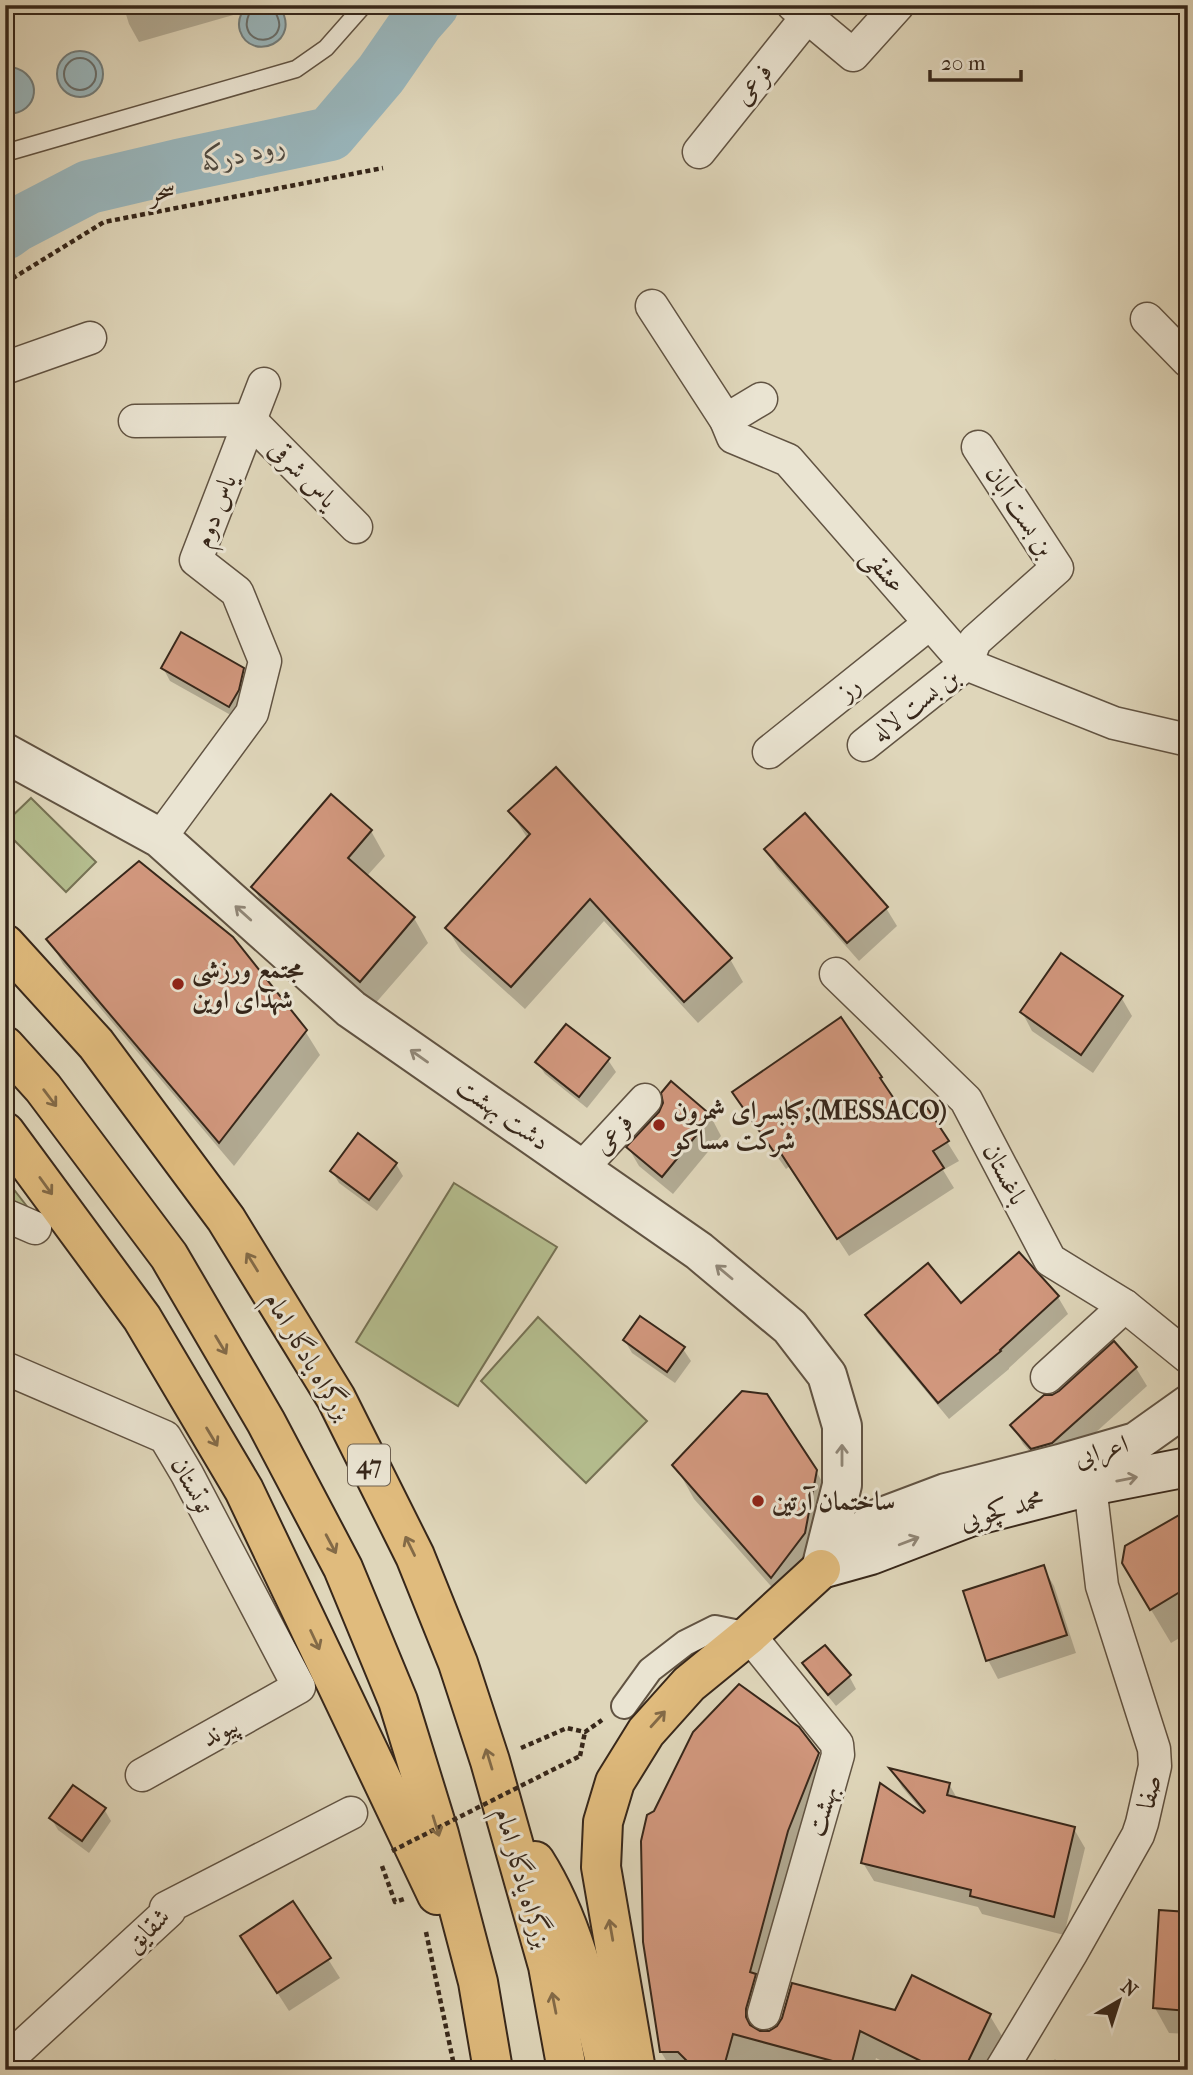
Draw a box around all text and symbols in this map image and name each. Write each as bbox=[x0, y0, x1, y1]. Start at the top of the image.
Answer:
scale bar bbox=[930, 38, 1021, 82]
text: 20 m bbox=[941, 51, 986, 75]
street label: فرعی bbox=[727, 57, 780, 112]
water label: رود درکه bbox=[198, 127, 288, 179]
street label: سحر bbox=[143, 173, 178, 210]
street label: یاس شرقی bbox=[262, 433, 345, 517]
street label: بن بست آبان bbox=[979, 459, 1061, 563]
street label: یاس دوم bbox=[187, 468, 250, 555]
street label: عشقی bbox=[853, 541, 912, 601]
street label: بن بست لاله bbox=[865, 661, 965, 749]
street label: رز bbox=[829, 669, 867, 708]
one-way arrow bbox=[234, 905, 252, 921]
place label: مجتمع ورزشی شهدای اوین bbox=[192, 954, 305, 1016]
marker: مجتمع ورزشی شهدای اوین bbox=[170, 976, 186, 992]
one-way arrow bbox=[410, 1049, 429, 1063]
street label: دشت بهشت bbox=[450, 1071, 556, 1158]
one-way arrow bbox=[42, 1088, 57, 1107]
place label: کبابسرای شمرون;(MESSACO) شرکت مساکو bbox=[670, 1095, 947, 1158]
street label: فرعی bbox=[587, 1107, 640, 1162]
marker: کبابسرای شمرون;(MESSACO) شرکت مساکو bbox=[651, 1117, 667, 1133]
street label: باغستان bbox=[976, 1138, 1034, 1210]
one-way arrow bbox=[39, 1176, 53, 1195]
one-way arrow bbox=[245, 1253, 259, 1273]
one-way arrow bbox=[716, 1265, 734, 1280]
street label: بزرگراه یادگار امام bbox=[251, 1285, 361, 1430]
one-way arrow bbox=[215, 1334, 228, 1355]
one-way arrow bbox=[206, 1426, 220, 1446]
street label: اعرابی bbox=[1070, 1428, 1133, 1477]
one-way arrow bbox=[835, 1443, 849, 1466]
road number: 47 bbox=[348, 1444, 390, 1485]
street label: توتستان bbox=[163, 1451, 221, 1520]
one-way arrow bbox=[1115, 1472, 1138, 1485]
street label: محمد کچویی bbox=[956, 1483, 1048, 1539]
place label: ساختمان آرتین bbox=[772, 1485, 895, 1517]
marker: ساختمان آرتین bbox=[750, 1493, 766, 1509]
one-way arrow bbox=[324, 1533, 338, 1554]
one-way arrow bbox=[897, 1533, 919, 1546]
one-way arrow bbox=[403, 1536, 417, 1557]
one-way arrow bbox=[309, 1629, 322, 1650]
street label: پیوند bbox=[196, 1708, 246, 1756]
one-way arrow bbox=[650, 1710, 666, 1728]
one-way arrow bbox=[482, 1749, 495, 1771]
street label: صفا bbox=[1130, 1772, 1168, 1812]
street label: بهشت bbox=[800, 1782, 845, 1840]
street label: بزرگراه یادگار امام bbox=[481, 1804, 560, 1954]
one-way arrow bbox=[431, 1814, 443, 1836]
street label: شقایق bbox=[118, 1901, 176, 1959]
one-way arrow bbox=[604, 1919, 617, 1942]
north arrow bbox=[1084, 1966, 1154, 2036]
text: N bbox=[1117, 1975, 1142, 2002]
one-way arrow bbox=[547, 1992, 561, 2015]

